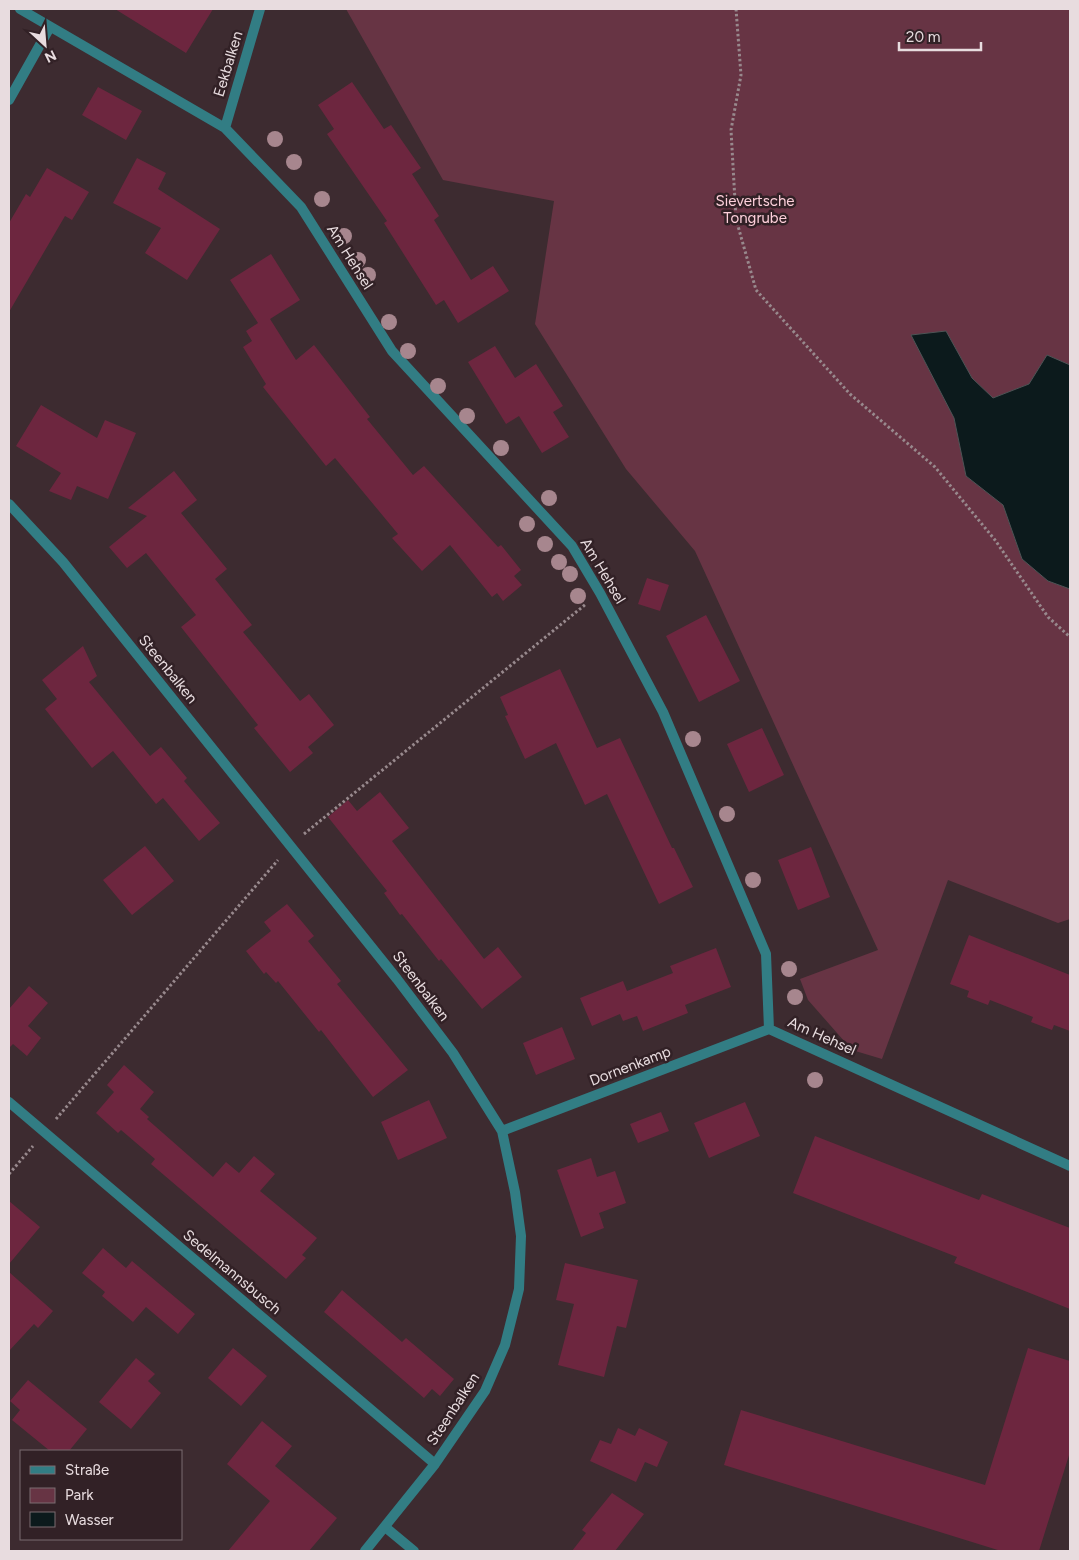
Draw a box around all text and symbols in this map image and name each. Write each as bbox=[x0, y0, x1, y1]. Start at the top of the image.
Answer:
north arrow bbox=[20, 20, 70, 70]
scale bar bbox=[899, 20, 982, 52]
text: 20 m bbox=[906, 28, 940, 46]
street label: Eekbalken bbox=[209, 29, 247, 99]
text: N bbox=[42, 46, 59, 66]
park label: Sievertsche Tongrube bbox=[716, 192, 794, 227]
street label: Am Hehsel bbox=[323, 221, 377, 293]
street label: Am Hehsel bbox=[577, 535, 629, 607]
street label: Steenbalken bbox=[135, 631, 201, 707]
street label: Steenbalken bbox=[389, 947, 453, 1025]
street label: Am Hehsel bbox=[785, 1013, 859, 1059]
street label: Dornenkamp bbox=[587, 1042, 673, 1090]
street label: Sedelmannsbusch bbox=[179, 1226, 285, 1318]
street label: Steenbalken bbox=[423, 1369, 483, 1449]
legend bbox=[20, 1450, 182, 1540]
text: Straße bbox=[65, 1461, 109, 1479]
text: Park bbox=[65, 1486, 94, 1504]
text: Wasser bbox=[65, 1511, 114, 1529]

